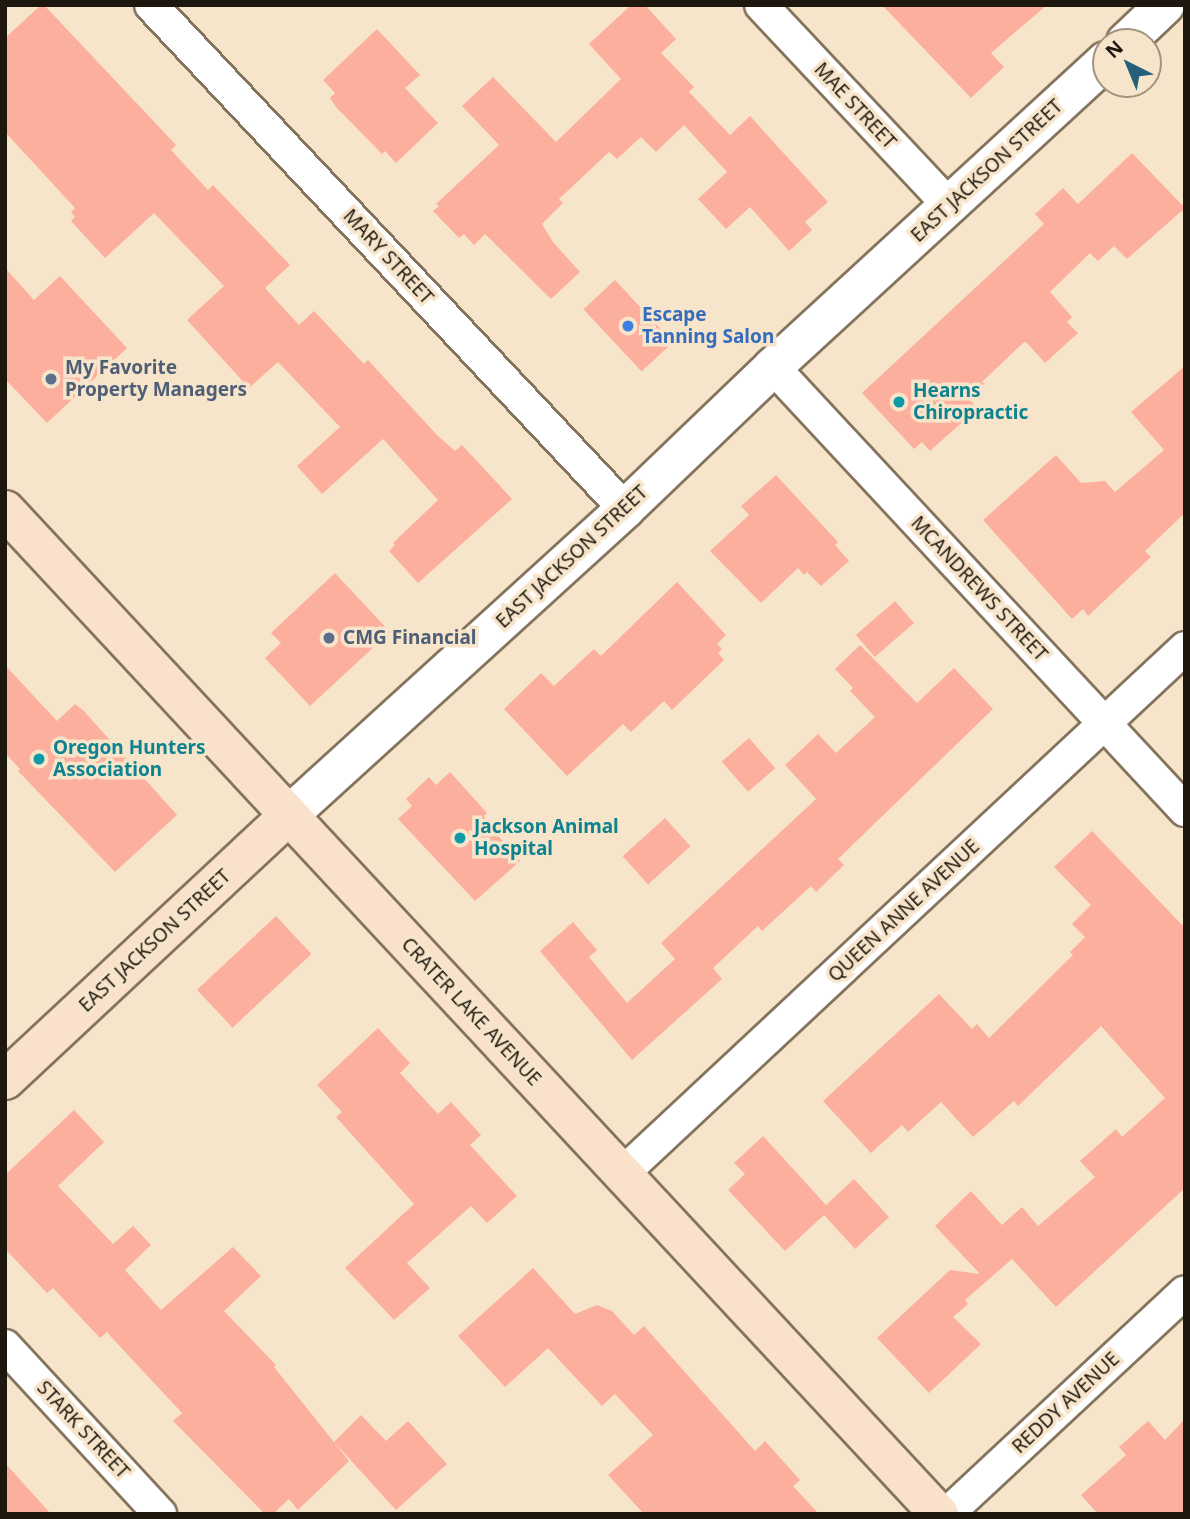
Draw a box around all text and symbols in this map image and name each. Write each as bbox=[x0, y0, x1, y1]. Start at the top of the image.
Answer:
north arrow bbox=[1092, 28, 1162, 98]
text: N bbox=[1100, 34, 1129, 64]
street label: MAE STREET bbox=[809, 58, 901, 154]
street label: EAST JACKSON STREET bbox=[907, 95, 1067, 247]
street label: MARY STREET bbox=[338, 205, 438, 309]
place label: Escape Tanning Salon bbox=[642, 304, 774, 348]
marker: Escape Tanning Salon bbox=[620, 318, 636, 334]
place label: My Favorite Property Managers bbox=[65, 357, 247, 401]
marker: My Favorite Property Managers bbox=[43, 371, 59, 387]
place label: Hearns Chiropractic bbox=[913, 380, 1028, 424]
marker: Hearns Chiropractic bbox=[891, 394, 907, 410]
street label: EAST JACKSON STREET bbox=[492, 481, 652, 633]
street label: MCANDREWS STREET bbox=[906, 512, 1052, 666]
place label: CMG Financial bbox=[343, 627, 477, 649]
marker: CMG Financial bbox=[321, 630, 337, 646]
place label: Oregon Hunters Association bbox=[53, 737, 206, 781]
marker: Oregon Hunters Association bbox=[31, 751, 47, 767]
place label: Jackson Animal Hospital bbox=[474, 816, 619, 860]
marker: Jackson Animal Hospital bbox=[452, 830, 468, 846]
street label: QUEEN ANNE AVENUE bbox=[824, 835, 984, 987]
street label: EAST JACKSON STREET bbox=[75, 865, 235, 1017]
street label: CRATER LAKE AVENUE bbox=[396, 933, 546, 1091]
street label: REDDY AVENUE bbox=[1008, 1348, 1124, 1458]
street label: STARK STREET bbox=[32, 1377, 134, 1483]

